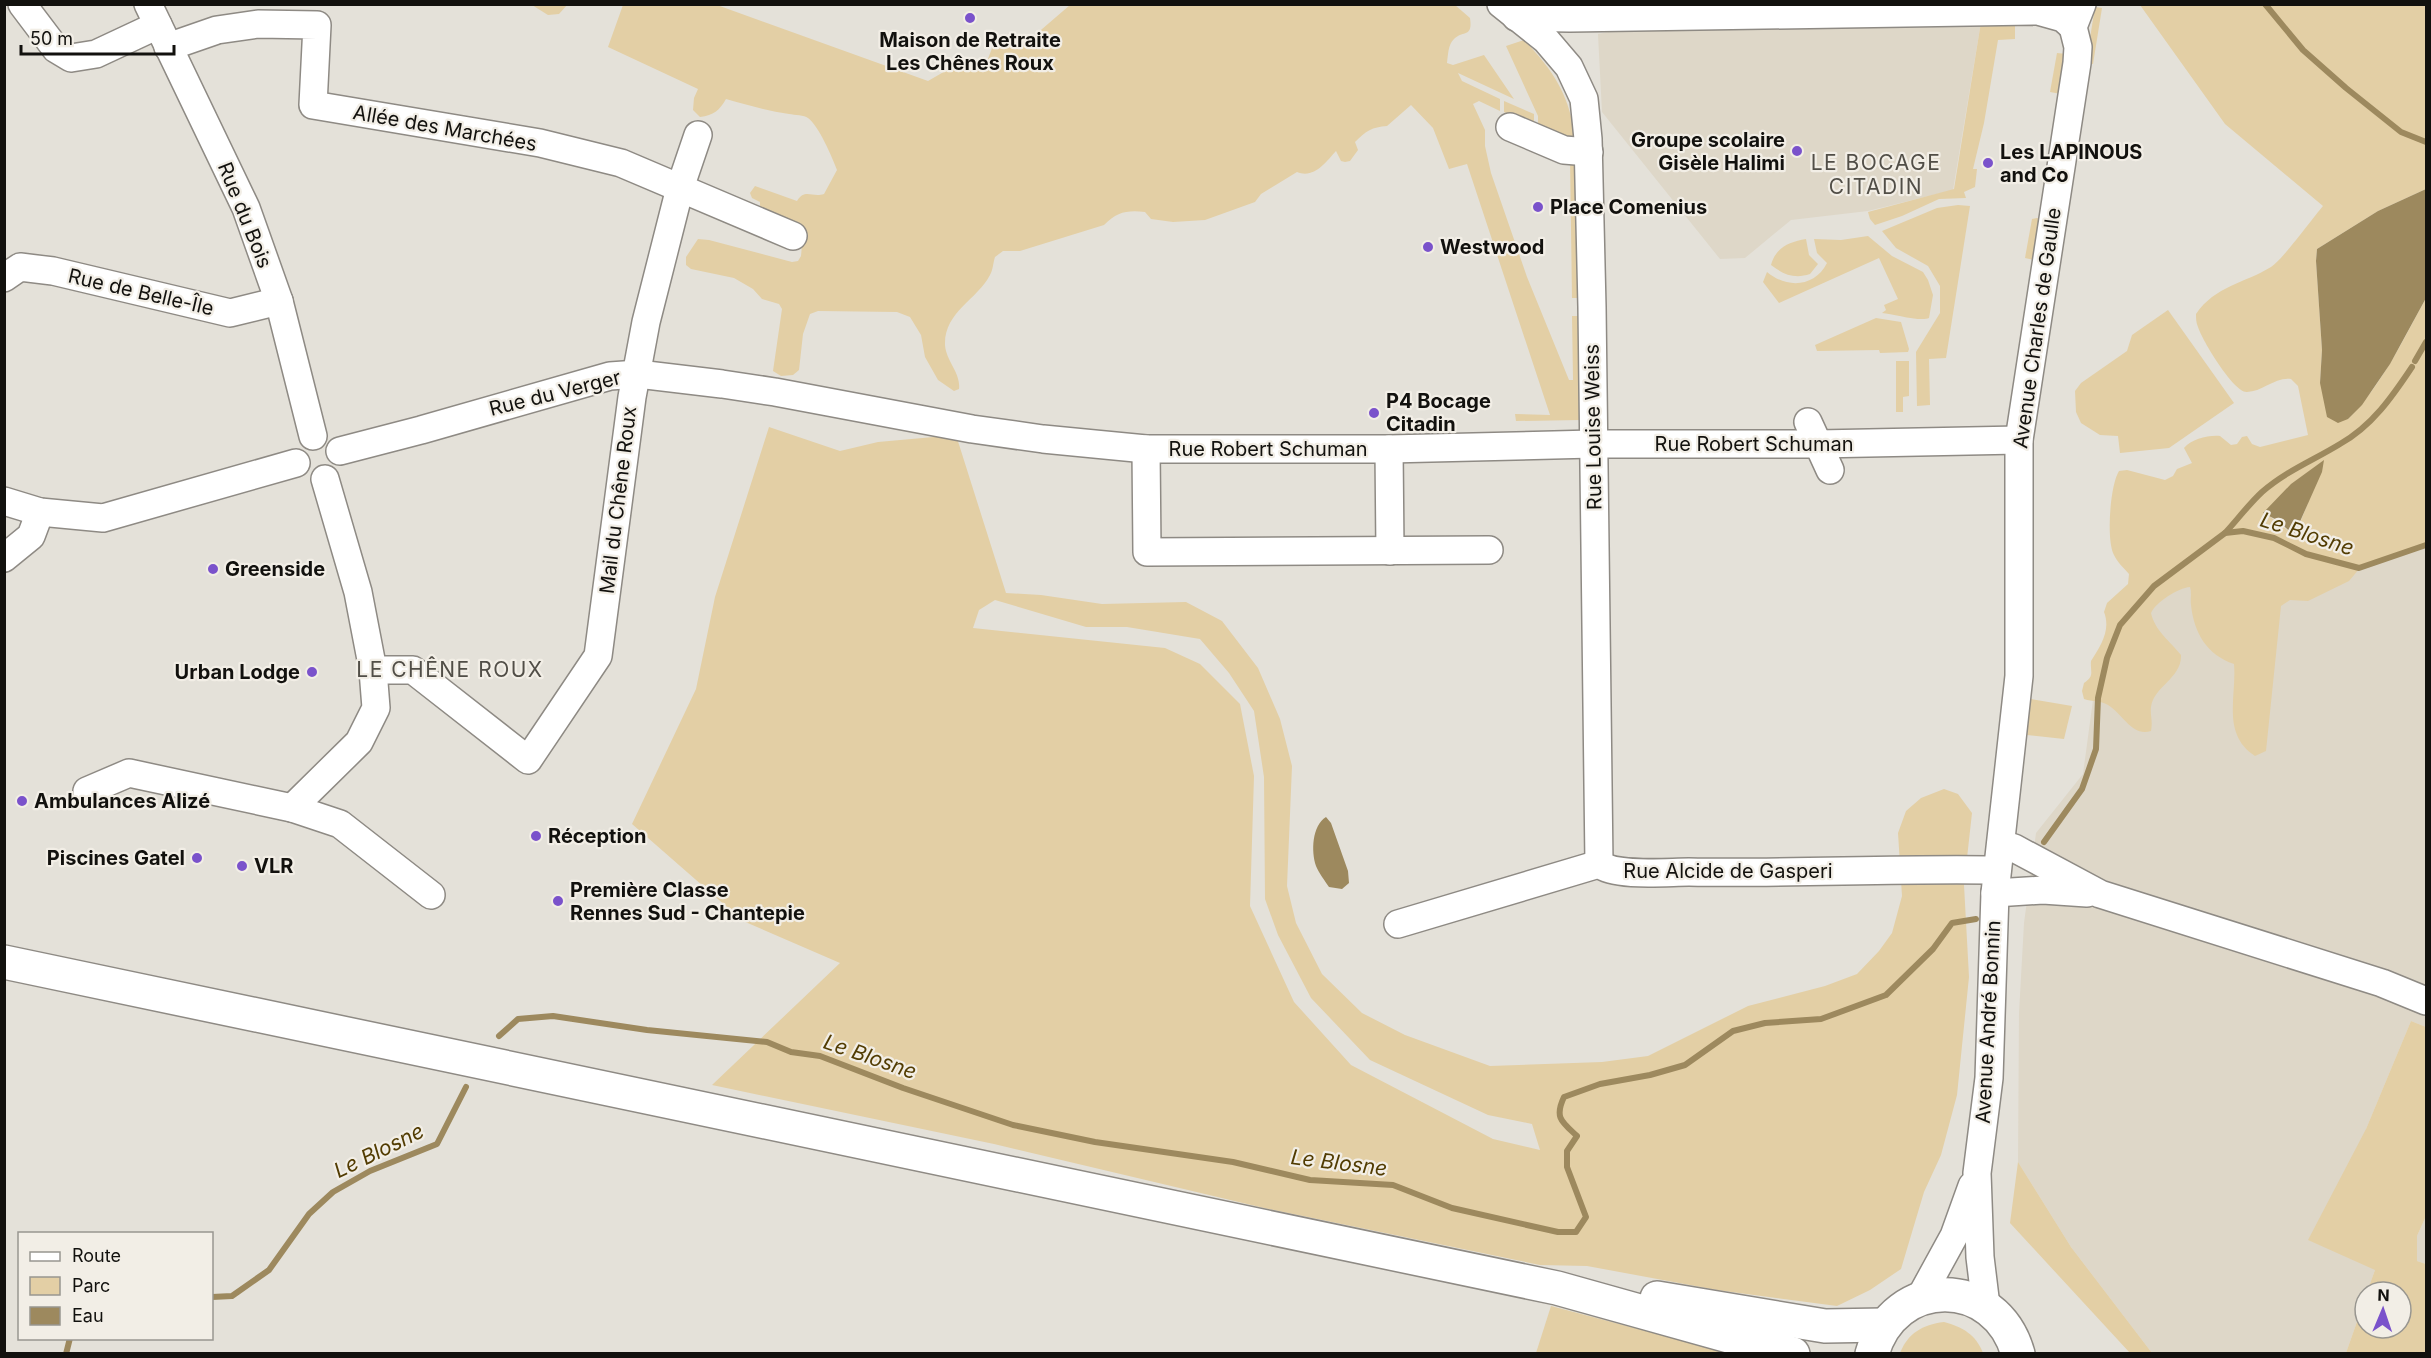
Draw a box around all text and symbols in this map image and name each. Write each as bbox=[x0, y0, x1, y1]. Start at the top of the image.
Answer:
marker: Maison de Retraite Les Chênes Roux bbox=[963, 11, 977, 25]
scale bar bbox=[21, 18, 174, 56]
text: 50 m bbox=[30, 28, 73, 49]
place label: Maison de Retraite Les Chênes Roux bbox=[879, 28, 1061, 75]
street label: Allée des Marchées bbox=[351, 100, 539, 156]
place label: Groupe scolaire Gisèle Halimi bbox=[1631, 128, 1785, 175]
place label: Les LAPINOUS and Co bbox=[2000, 140, 2142, 187]
marker: Groupe scolaire Gisèle Halimi bbox=[1790, 144, 1804, 158]
district label: LE BOCAGE CITADIN bbox=[1811, 150, 1941, 199]
marker: Les LAPINOUS and Co bbox=[1981, 156, 1995, 170]
street label: Rue du Bois bbox=[213, 159, 277, 271]
place label: Place Comenius bbox=[1550, 195, 1707, 219]
marker: Place Comenius bbox=[1531, 200, 1545, 214]
street label: Avenue Charles de Gaulle bbox=[2008, 206, 2066, 450]
place label: Westwood bbox=[1440, 235, 1544, 259]
marker: Westwood bbox=[1421, 240, 1435, 254]
street label: Rue de Belle-Île bbox=[66, 264, 216, 320]
street label: Rue Louise Weiss bbox=[1580, 344, 1606, 510]
street label: Rue du Verger bbox=[487, 365, 624, 421]
place label: P4 Bocage Citadin bbox=[1386, 389, 1491, 436]
street label: Mail du Chêne Roux bbox=[595, 405, 641, 595]
marker: P4 Bocage Citadin bbox=[1367, 406, 1381, 420]
street label: Rue Robert Schuman bbox=[1655, 432, 1853, 456]
street label: Rue Robert Schuman bbox=[1169, 437, 1367, 461]
water label: Le Blosne bbox=[2257, 507, 2357, 560]
place label: Greenside bbox=[225, 557, 325, 581]
marker: Greenside bbox=[206, 562, 220, 576]
district label: LE CHÊNE ROUX bbox=[356, 656, 544, 682]
place label: Urban Lodge bbox=[175, 660, 300, 684]
marker: Urban Lodge bbox=[305, 665, 319, 679]
place label: Ambulances Alizé bbox=[34, 789, 210, 813]
marker: Ambulances Alizé bbox=[15, 794, 29, 808]
place label: Réception bbox=[548, 824, 647, 848]
marker: Réception bbox=[529, 829, 543, 843]
place label: Piscines Gatel bbox=[47, 846, 185, 870]
marker: Piscines Gatel bbox=[190, 851, 204, 865]
place label: VLR bbox=[254, 854, 293, 878]
marker: VLR bbox=[235, 859, 249, 873]
street label: Rue Alcide de Gasperi bbox=[1623, 859, 1833, 883]
place label: Première Classe Rennes Sud - Chantepie bbox=[570, 878, 805, 925]
marker: Première Classe Rennes Sud - Chantepie bbox=[551, 894, 565, 908]
street label: Avenue André Bonnin bbox=[1971, 920, 2005, 1124]
water label: Le Blosne bbox=[820, 1029, 920, 1084]
water label: Le Blosne bbox=[330, 1118, 428, 1183]
water label: Le Blosne bbox=[1289, 1144, 1389, 1181]
legend bbox=[18, 1232, 213, 1340]
text: Route bbox=[72, 1245, 121, 1266]
text: Parc bbox=[72, 1275, 110, 1296]
north arrow bbox=[2353, 1280, 2413, 1340]
text: N bbox=[2377, 1285, 2390, 1305]
text: Eau bbox=[72, 1305, 104, 1326]

